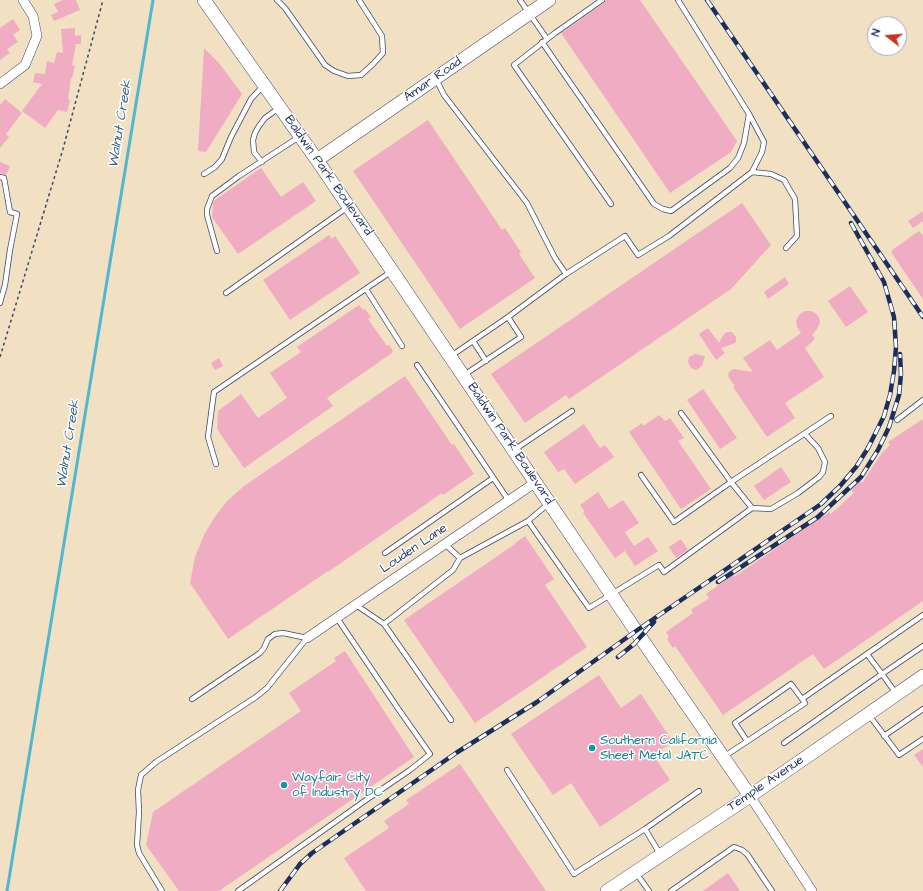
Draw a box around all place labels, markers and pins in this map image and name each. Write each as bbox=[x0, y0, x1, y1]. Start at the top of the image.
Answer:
place label: Southern California Sheet Metal JATC bbox=[600, 733, 717, 764]
marker: Southern California Sheet Metal JATC bbox=[587, 743, 597, 753]
place label: Wayfair City of Industry DC bbox=[292, 770, 383, 801]
marker: Wayfair City of Industry DC bbox=[279, 780, 289, 790]

